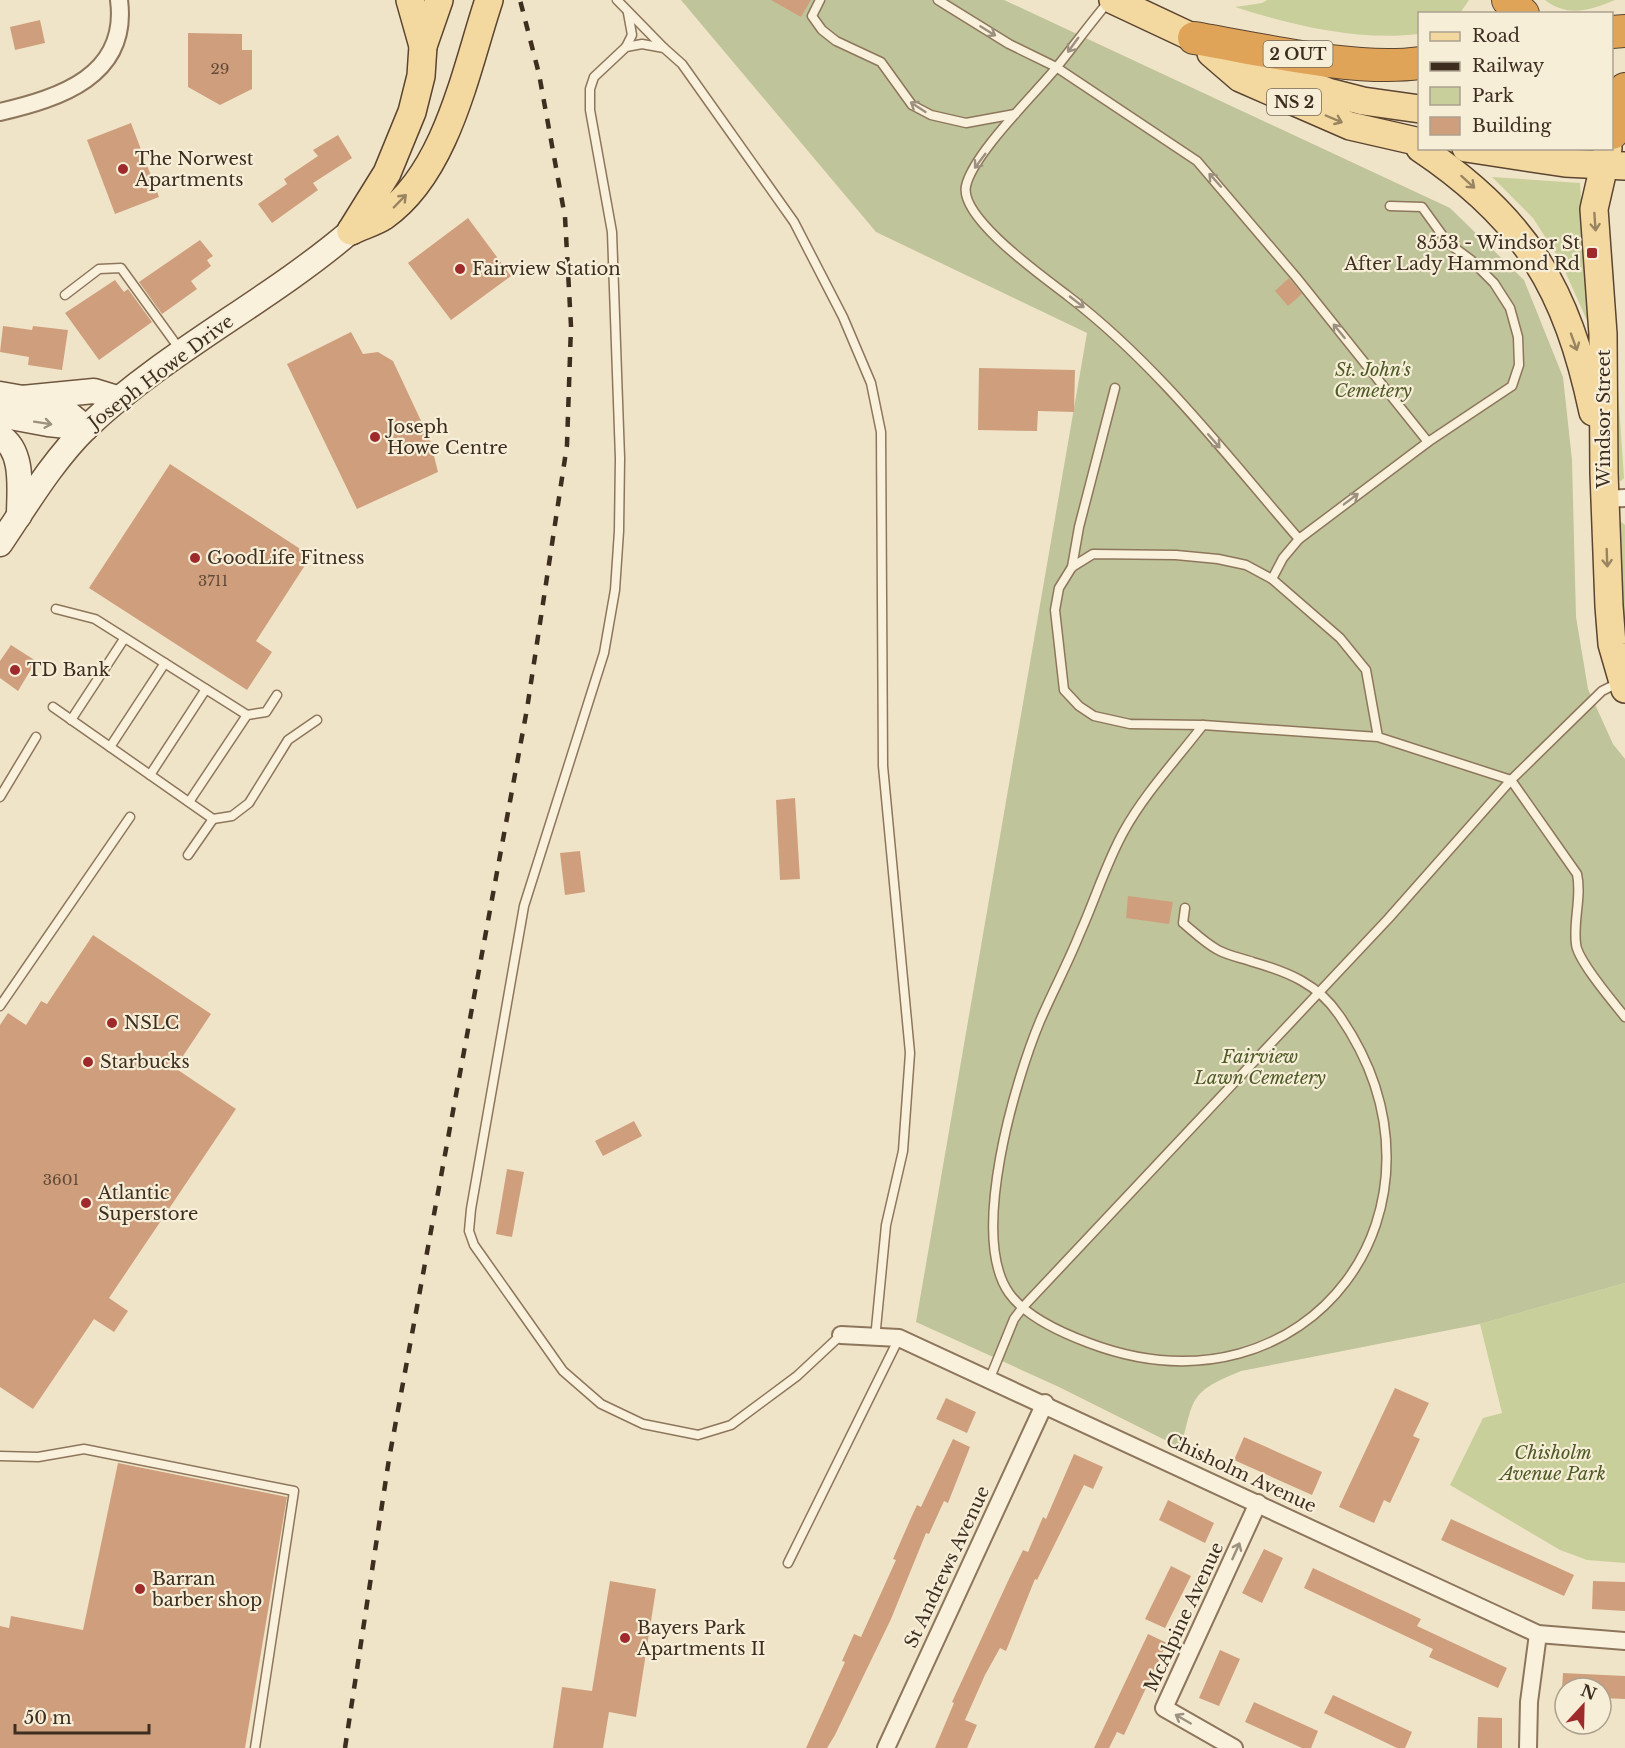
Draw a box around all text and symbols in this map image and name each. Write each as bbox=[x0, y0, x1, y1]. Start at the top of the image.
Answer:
legend bbox=[1418, 12, 1613, 150]
one-way arrow bbox=[979, 25, 996, 37]
text: Road bbox=[1472, 25, 1520, 47]
one-way arrow bbox=[1067, 37, 1079, 53]
road number: 2 OUT bbox=[1264, 41, 1332, 67]
text: Railway bbox=[1472, 55, 1545, 77]
house number: 29 bbox=[211, 59, 229, 78]
text: Park bbox=[1472, 85, 1514, 107]
road number: NS 2 bbox=[1267, 89, 1321, 115]
one-way arrow bbox=[910, 101, 927, 114]
one-way arrow bbox=[1325, 114, 1343, 125]
text: Building bbox=[1472, 115, 1551, 137]
place label: The Norwest Apartments bbox=[134, 148, 254, 191]
one-way arrow bbox=[973, 152, 986, 168]
marker: The Norwest Apartments bbox=[116, 162, 130, 176]
one-way arrow bbox=[1208, 173, 1222, 188]
one-way arrow bbox=[1460, 175, 1475, 189]
one-way arrow bbox=[393, 194, 408, 209]
one-way arrow bbox=[1589, 212, 1600, 232]
place label: 8553 - Windsor St After Lady Hammond Rd bbox=[1343, 232, 1580, 275]
marker: 8553 - Windsor St After Lady Hammond Rd bbox=[1585, 246, 1599, 260]
place label: Fairview Station bbox=[472, 258, 621, 280]
marker: Fairview Station bbox=[453, 262, 467, 276]
one-way arrow bbox=[1069, 296, 1085, 309]
street label: Joseph Howe Drive bbox=[82, 310, 238, 435]
one-way arrow bbox=[1332, 324, 1346, 339]
one-way arrow bbox=[1570, 332, 1581, 351]
street label: Windsor Street bbox=[1593, 349, 1615, 490]
park label: St. John's Cemetery bbox=[1334, 359, 1412, 402]
place label: Joseph Howe Centre bbox=[385, 416, 508, 459]
one-way arrow bbox=[33, 418, 52, 429]
marker: Joseph Howe Centre bbox=[368, 430, 382, 444]
one-way arrow bbox=[1207, 433, 1221, 448]
one-way arrow bbox=[1343, 493, 1359, 506]
place label: GoodLife Fitness bbox=[207, 547, 364, 569]
one-way arrow bbox=[1601, 547, 1612, 567]
marker: GoodLife Fitness bbox=[188, 551, 202, 565]
house number: 3711 bbox=[198, 571, 228, 590]
place label: TD Bank bbox=[27, 659, 110, 681]
marker: TD Bank bbox=[8, 663, 22, 677]
place label: NSLC bbox=[124, 1012, 179, 1034]
marker: NSLC bbox=[105, 1016, 119, 1030]
park label: Fairview Lawn Cemetery bbox=[1193, 1046, 1326, 1089]
place label: Starbucks bbox=[100, 1051, 190, 1073]
marker: Starbucks bbox=[81, 1055, 95, 1069]
house number: 3601 bbox=[43, 1170, 79, 1189]
place label: Atlantic Superstore bbox=[97, 1182, 198, 1225]
marker: Atlantic Superstore bbox=[79, 1196, 93, 1210]
street label: Chisholm Avenue bbox=[1162, 1428, 1320, 1518]
park label: Chisholm Avenue Park bbox=[1498, 1442, 1606, 1485]
street label: St Andrews Avenue bbox=[900, 1483, 994, 1651]
street label: McAlpine Avenue bbox=[1140, 1539, 1228, 1695]
one-way arrow bbox=[1232, 1542, 1243, 1560]
place label: Barran barber shop bbox=[151, 1568, 262, 1611]
marker: Barran barber shop bbox=[133, 1582, 147, 1596]
place label: Bayers Park Apartments II bbox=[636, 1617, 766, 1660]
marker: Bayers Park Apartments II bbox=[618, 1631, 632, 1645]
north arrow bbox=[1553, 1676, 1613, 1736]
text: N bbox=[1578, 1680, 1599, 1704]
scale bar bbox=[15, 1697, 148, 1735]
text: 50 m bbox=[24, 1707, 72, 1729]
one-way arrow bbox=[1175, 1713, 1192, 1725]

